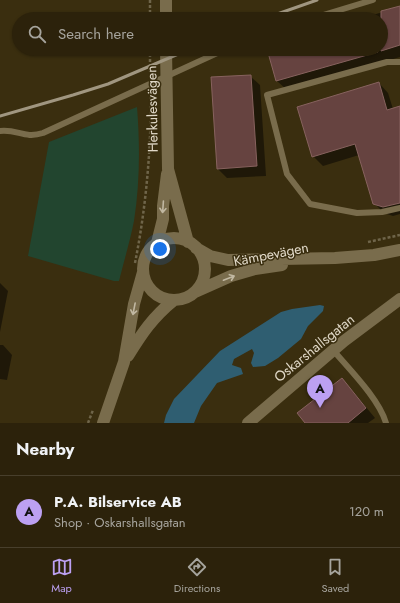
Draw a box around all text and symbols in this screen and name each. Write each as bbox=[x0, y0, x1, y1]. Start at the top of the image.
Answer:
search box bbox=[12, 12, 388, 56]
icon: search bbox=[26, 23, 48, 45]
text: Search here bbox=[58, 23, 134, 45]
street label: Herkulesvägen bbox=[141, 65, 163, 153]
one-way arrow bbox=[160, 200, 167, 213]
street label: Kämpevägen bbox=[232, 237, 310, 271]
your location bbox=[150, 239, 170, 259]
one-way arrow bbox=[222, 273, 234, 281]
one-way arrow bbox=[129, 302, 137, 315]
street label: Oskarshallsgatan bbox=[269, 309, 359, 387]
pin: A bbox=[307, 375, 333, 408]
text: Nearby bbox=[16, 437, 74, 461]
text: P.A. Bilservice AB bbox=[54, 491, 182, 513]
text: A bbox=[24, 502, 34, 521]
text: 120 m bbox=[349, 502, 384, 521]
text: Shop · Oskarshallsgatan bbox=[54, 513, 186, 532]
tab: Map bbox=[51, 556, 73, 596]
tab: Directions bbox=[174, 556, 220, 596]
tab: Saved bbox=[322, 556, 349, 596]

